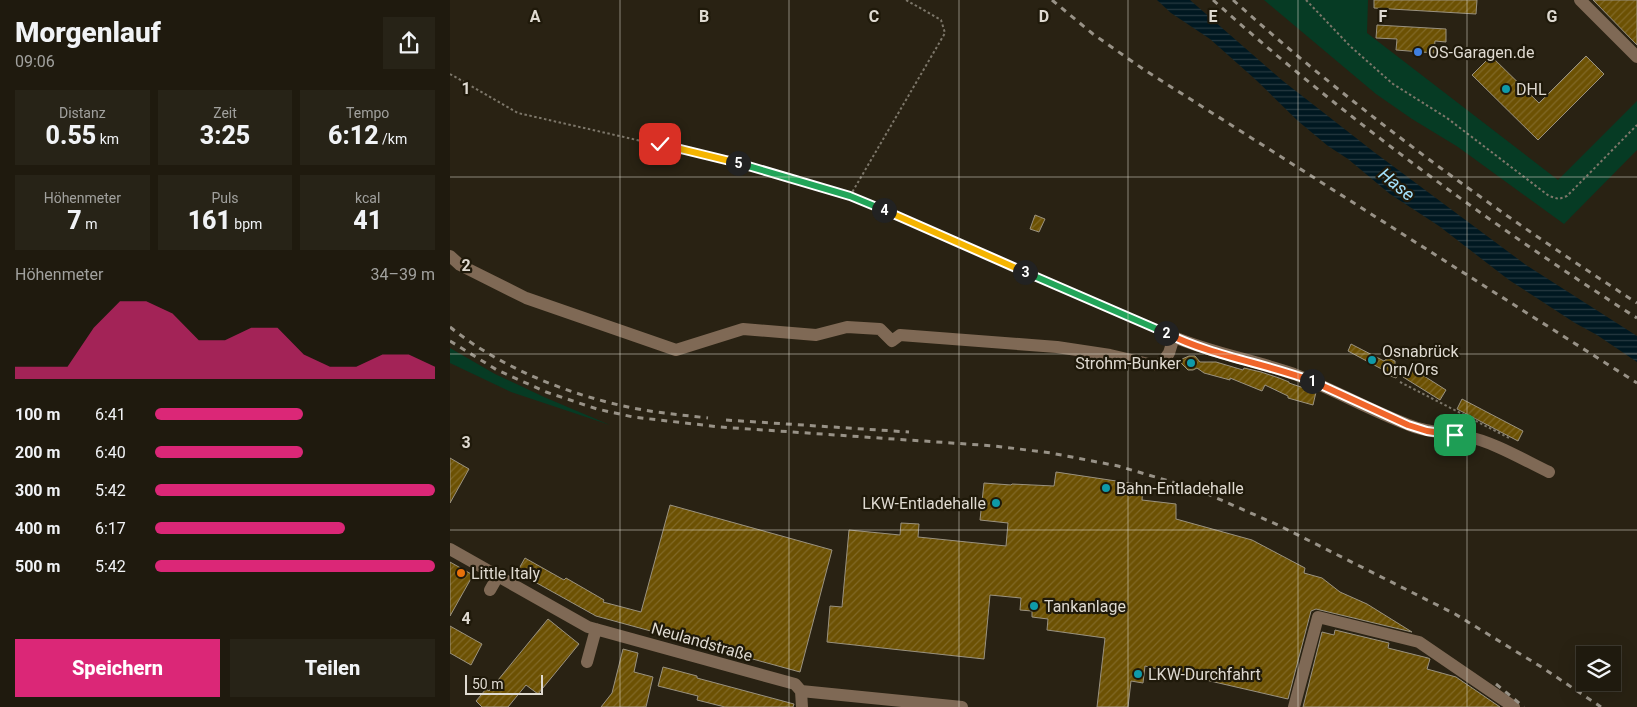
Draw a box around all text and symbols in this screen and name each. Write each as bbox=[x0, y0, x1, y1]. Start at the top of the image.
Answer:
text: A bbox=[530, 7, 541, 26]
text: B bbox=[699, 7, 709, 26]
text: C bbox=[869, 7, 879, 26]
text: D bbox=[1039, 7, 1049, 26]
text: E bbox=[1209, 7, 1218, 26]
text: F bbox=[1379, 7, 1388, 26]
text: G bbox=[1547, 7, 1558, 26]
text: Morgenlauf bbox=[15, 16, 161, 49]
button: share bbox=[383, 17, 435, 69]
place label: OS-Garagen.de bbox=[1428, 43, 1534, 62]
marker: OS-Garagen.de bbox=[1412, 46, 1424, 58]
text: 09:06 bbox=[15, 52, 55, 71]
text: 1 bbox=[461, 79, 471, 98]
place label: DHL bbox=[1516, 80, 1547, 99]
marker: DHL bbox=[1500, 83, 1512, 95]
text: Distanz bbox=[59, 105, 106, 121]
text: Zeit bbox=[213, 105, 237, 121]
text: Tempo bbox=[346, 105, 389, 121]
text: 0.55 bbox=[46, 121, 96, 150]
text: 3:25 bbox=[200, 121, 250, 150]
text: 6:12 bbox=[328, 121, 379, 150]
pin bbox=[639, 123, 681, 165]
icon: check bbox=[646, 130, 674, 158]
text: km bbox=[96, 131, 119, 147]
text: /km bbox=[379, 131, 407, 147]
pin: 5 bbox=[726, 150, 750, 176]
text: 5 bbox=[734, 155, 743, 171]
water label: Hase bbox=[1375, 163, 1419, 205]
text: Höhenmeter bbox=[44, 190, 121, 206]
text: Puls bbox=[211, 190, 239, 206]
text: kcal bbox=[355, 190, 380, 206]
pin: 4 bbox=[872, 198, 896, 222]
text: 4 bbox=[880, 202, 889, 218]
text: 7 bbox=[67, 206, 82, 235]
text: 161 bbox=[188, 206, 231, 235]
text: 41 bbox=[353, 206, 382, 235]
text: m bbox=[82, 216, 97, 232]
text: bpm bbox=[231, 216, 262, 232]
text: 2 bbox=[461, 256, 471, 275]
pin: 3 bbox=[1012, 260, 1038, 284]
text: 3 bbox=[1021, 264, 1030, 280]
text: Höhenmeter bbox=[15, 265, 103, 284]
text: 34–39 m bbox=[371, 265, 435, 284]
pin: 2 bbox=[1154, 320, 1178, 346]
text: 2 bbox=[1162, 325, 1171, 341]
place label: Osnabrück Orn/Ors bbox=[1382, 342, 1459, 379]
place label: Strohm-Bunker bbox=[1075, 354, 1182, 373]
marker: Osnabrück Orn/Ors bbox=[1366, 354, 1378, 366]
marker: Strohm-Bunker bbox=[1185, 357, 1197, 369]
pin: 1 bbox=[1300, 368, 1324, 394]
text: 1 bbox=[1308, 373, 1317, 389]
text: 100 m bbox=[15, 405, 60, 424]
text: 6:41 bbox=[95, 405, 126, 424]
pin bbox=[1434, 414, 1476, 456]
icon: arrive bbox=[1441, 421, 1469, 449]
text: 3 bbox=[461, 433, 471, 452]
text: 200 m bbox=[15, 443, 60, 462]
text: 6:40 bbox=[95, 443, 126, 462]
place label: Bahn-Entladehalle bbox=[1116, 479, 1244, 498]
text: 300 m bbox=[15, 481, 60, 500]
text: 5:42 bbox=[95, 481, 126, 500]
marker: Bahn-Entladehalle bbox=[1100, 482, 1112, 494]
place label: LKW-Entladehalle bbox=[862, 494, 986, 513]
marker: LKW-Entladehalle bbox=[990, 497, 1002, 509]
text: 400 m bbox=[15, 519, 60, 538]
text: 6:17 bbox=[95, 519, 126, 538]
text: 500 m bbox=[15, 557, 60, 576]
text: 5:42 bbox=[95, 557, 126, 576]
place label: Little Italy bbox=[471, 564, 541, 583]
marker: Little Italy bbox=[455, 567, 467, 579]
place label: Tankanlage bbox=[1044, 597, 1126, 616]
marker: Tankanlage bbox=[1028, 600, 1040, 612]
text: 4 bbox=[461, 609, 471, 628]
street label: Neulandstraße bbox=[649, 618, 755, 666]
button: Speichern bbox=[15, 639, 220, 697]
button: Teilen bbox=[230, 639, 435, 697]
map controls bbox=[1576, 646, 1621, 691]
button: layers bbox=[1576, 646, 1621, 691]
place label: LKW-Durchfahrt bbox=[1148, 665, 1261, 684]
marker: LKW-Durchfahrt bbox=[1132, 668, 1144, 680]
scale bar bbox=[465, 672, 542, 695]
text: 50 m bbox=[472, 676, 504, 692]

